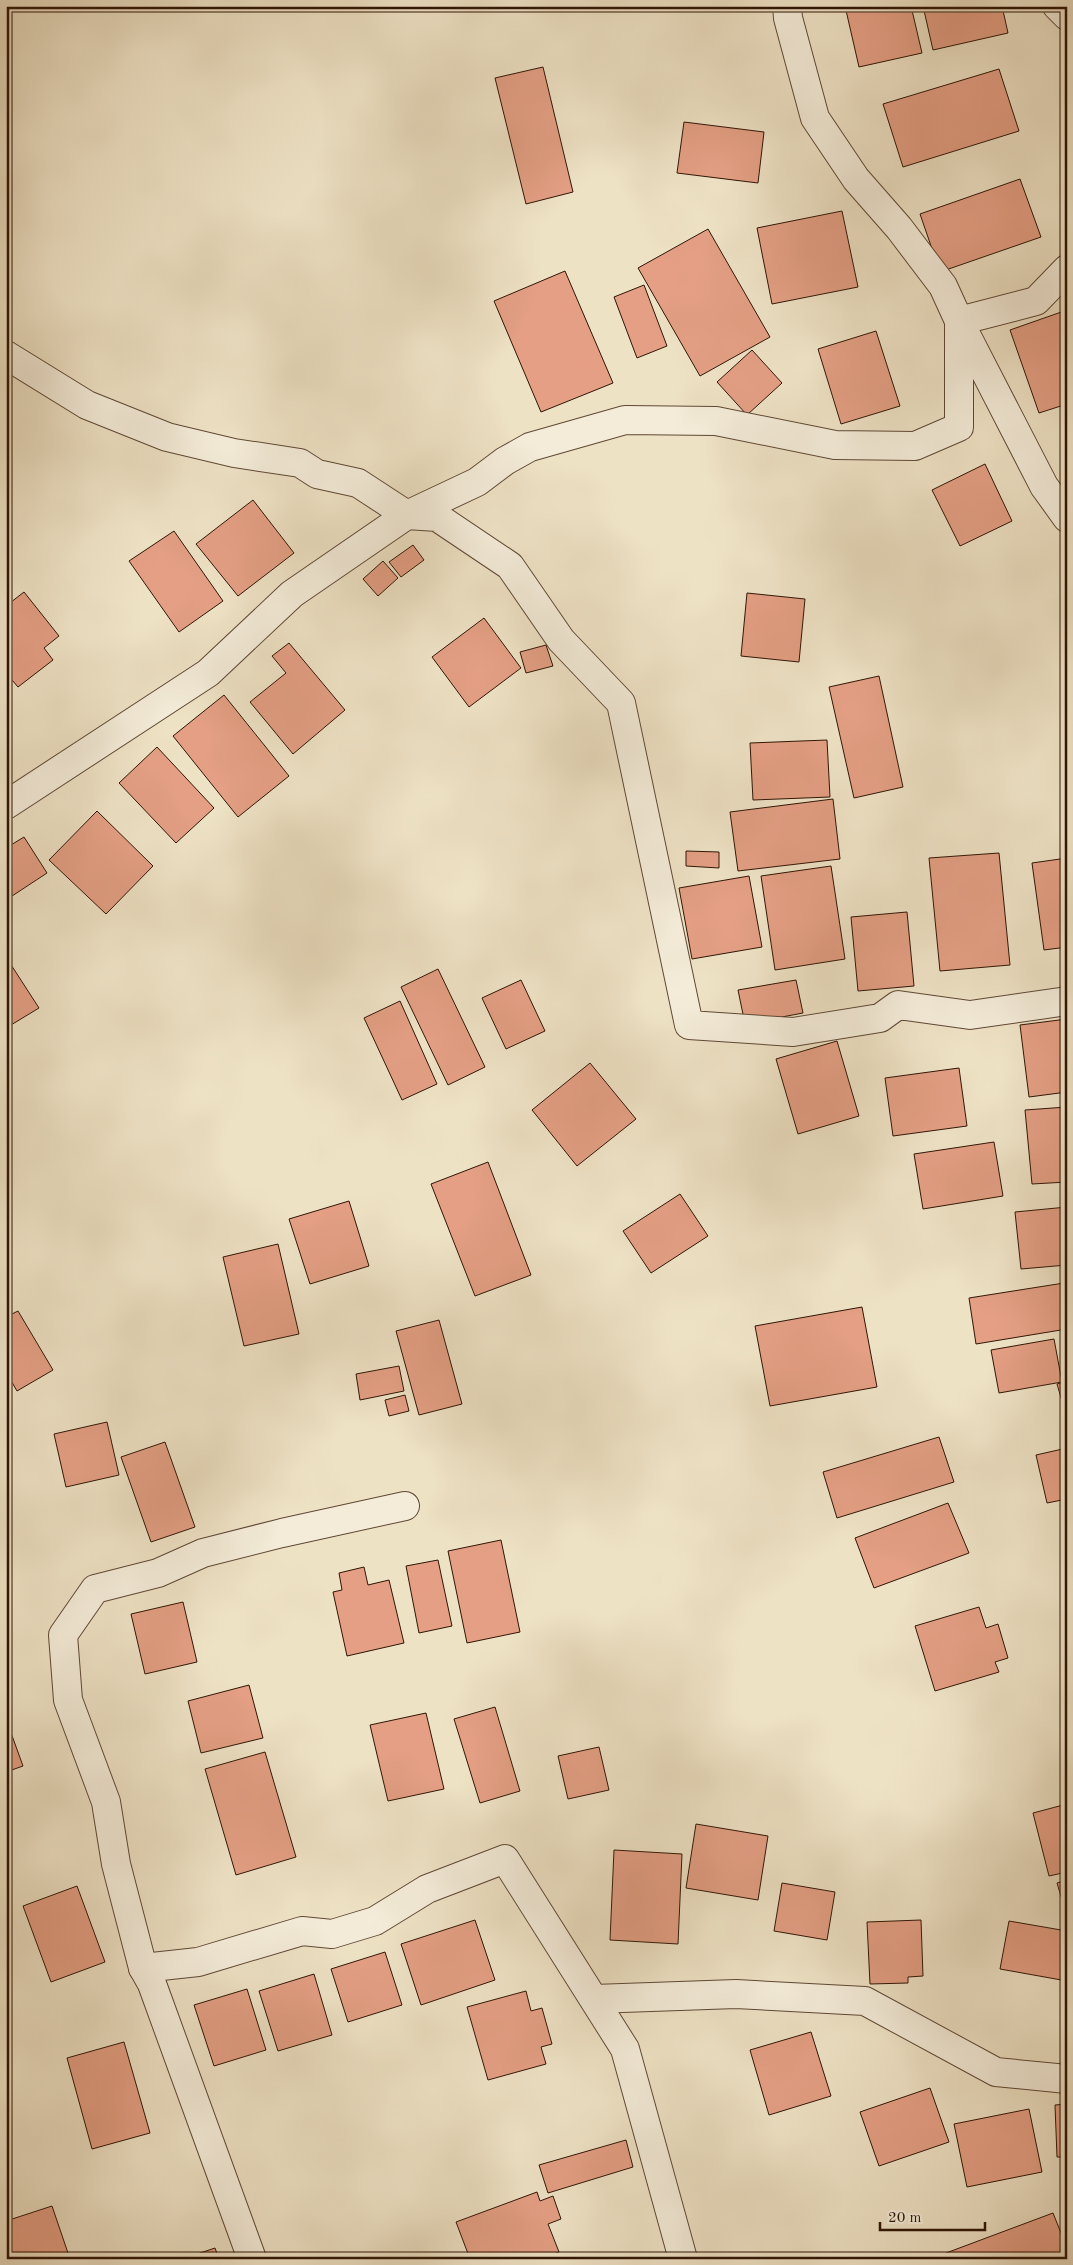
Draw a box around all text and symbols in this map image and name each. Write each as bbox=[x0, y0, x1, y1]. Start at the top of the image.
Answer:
scale bar bbox=[880, 2200, 986, 2232]
text: 20 m bbox=[888, 2211, 922, 2226]

